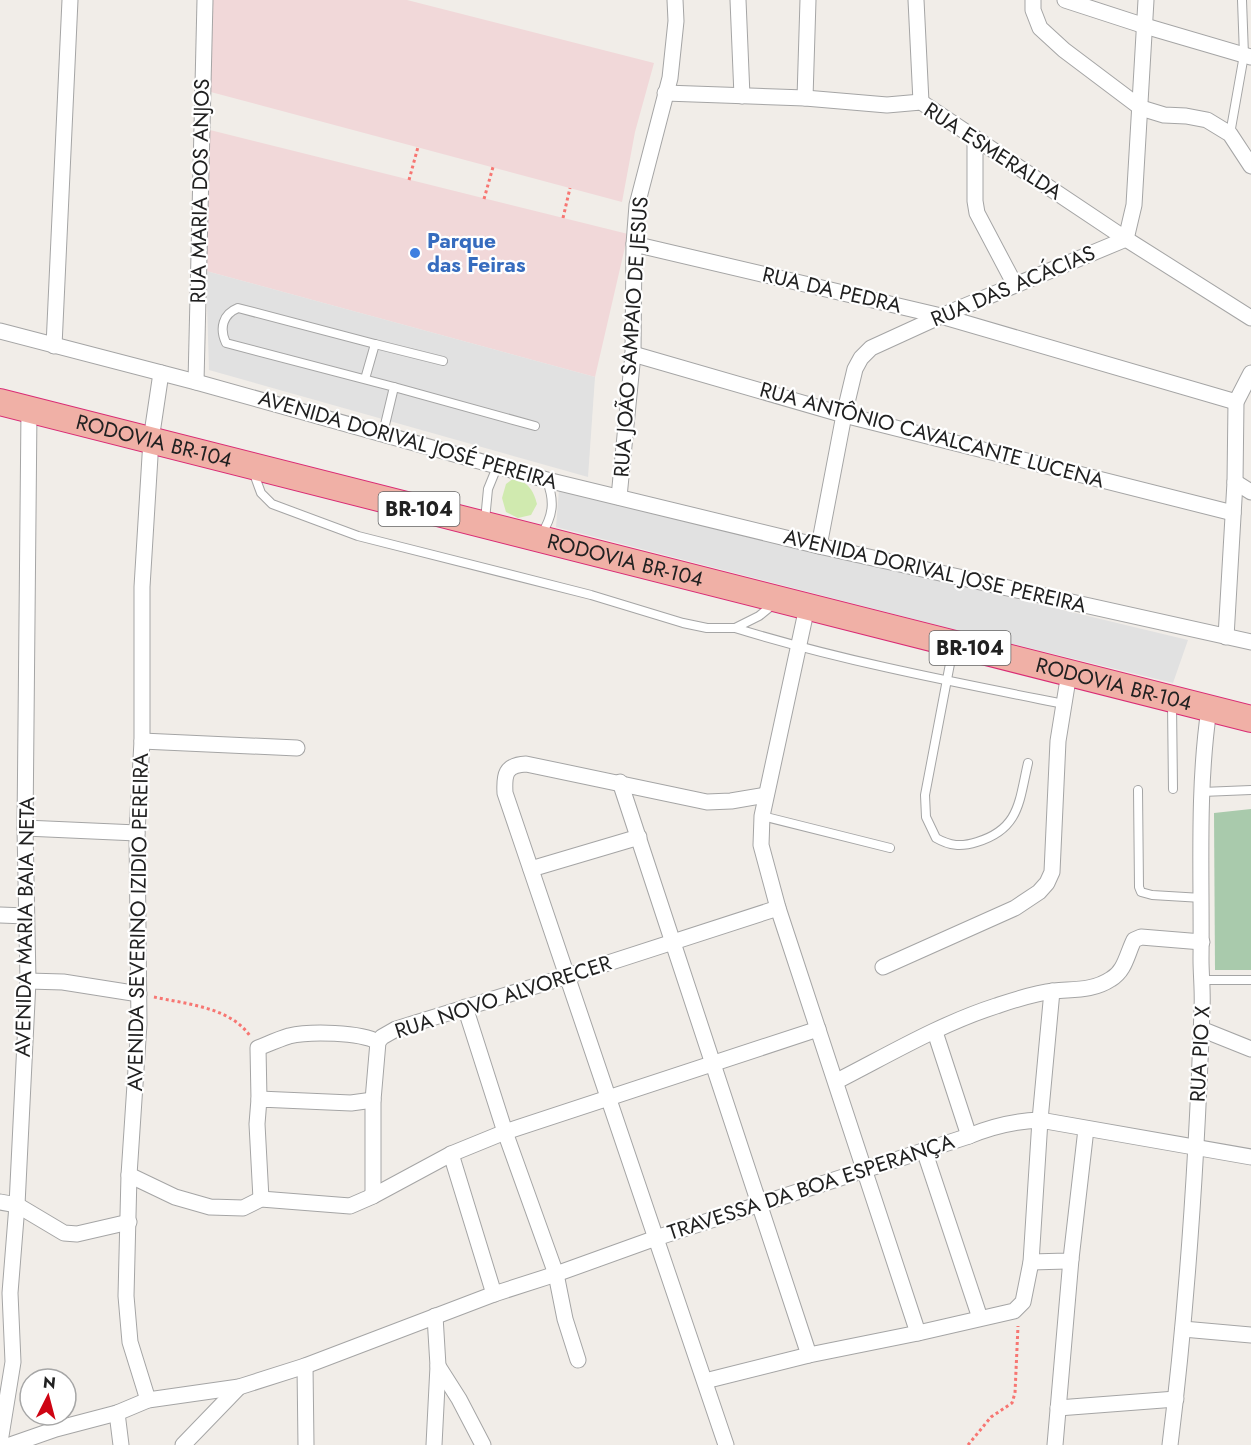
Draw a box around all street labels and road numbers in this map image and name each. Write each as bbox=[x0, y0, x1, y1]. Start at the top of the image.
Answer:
street label: RUA MARIA DOS ANJOS bbox=[183, 78, 217, 304]
street label: RUA ESMERALDA bbox=[918, 95, 1068, 207]
street label: RUA JOÃO SAMPAIO DE JESUS bbox=[606, 196, 656, 478]
street label: RUA DAS ACÁCIAS bbox=[926, 238, 1100, 334]
street label: RUA DA PEDRA bbox=[760, 259, 905, 321]
street label: RUA ANTÔNIO CAVALCANTE LUCENA bbox=[756, 374, 1108, 496]
street label: AVENIDA DORIVAL JOSÉ PEREIRA bbox=[255, 383, 561, 497]
street label: RODOVIA BR-104 bbox=[73, 407, 235, 475]
road number: BR-104 bbox=[378, 492, 460, 526]
street label: AVENIDA DORIVAL JOSE PEREIRA bbox=[781, 522, 1089, 620]
street label: RODOVIA BR-104 bbox=[544, 526, 706, 595]
road number: BR-104 bbox=[930, 631, 1010, 665]
street label: RODOVIA BR-104 bbox=[1033, 650, 1195, 718]
street label: AVENIDA SEVERINO IZIDIO PEREIRA bbox=[120, 753, 156, 1091]
street label: AVENIDA MARIA BAIA NETA bbox=[8, 796, 42, 1057]
street label: RUA NOVO ALVORECER bbox=[391, 948, 615, 1046]
street label: RUA PIO X bbox=[1183, 1005, 1218, 1103]
street label: TRAVESSA DA BOA ESPERANÇA bbox=[664, 1126, 958, 1248]

